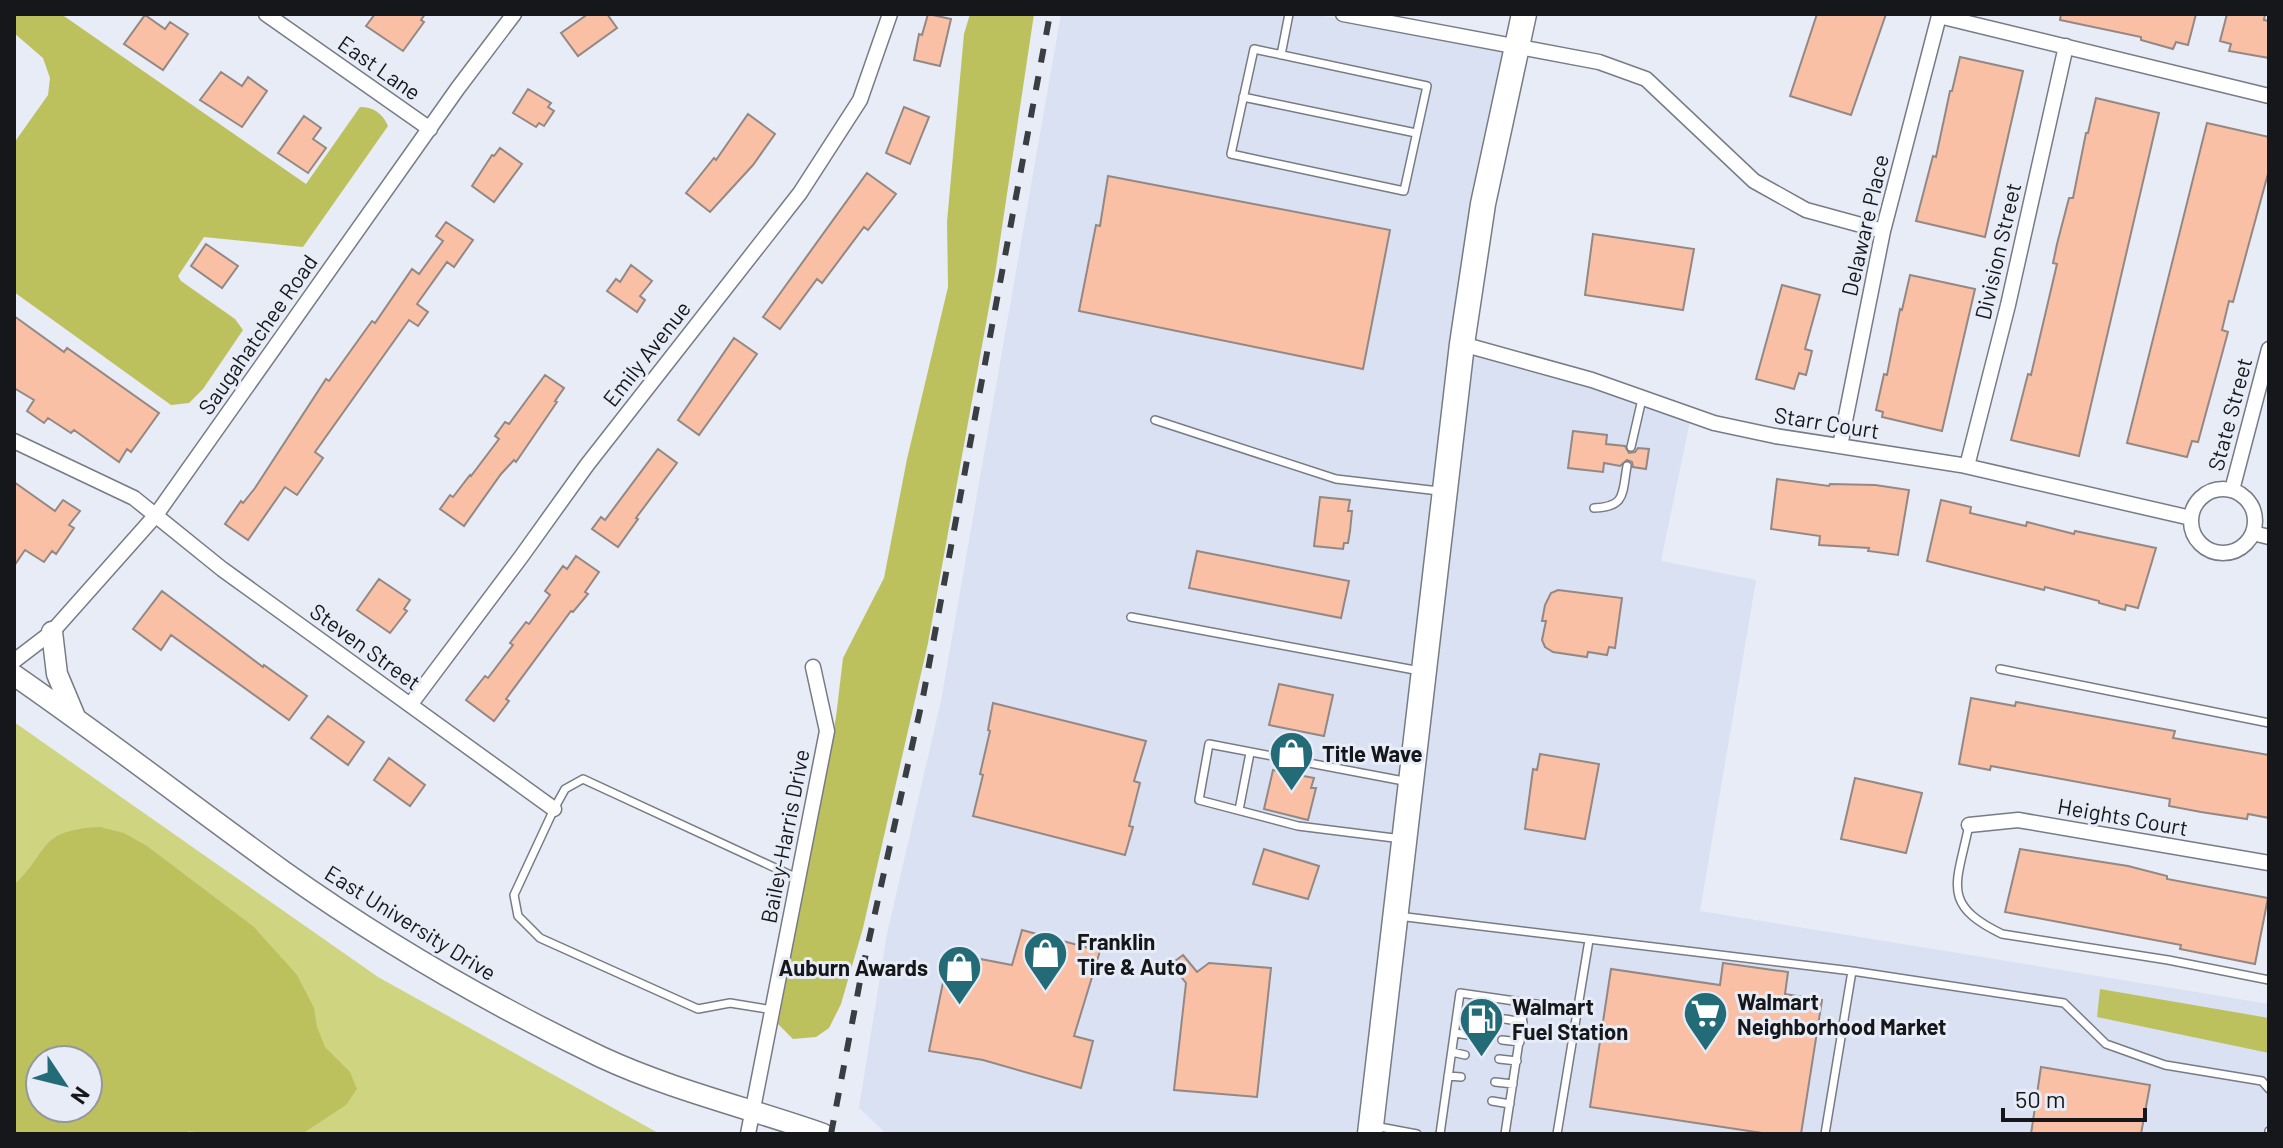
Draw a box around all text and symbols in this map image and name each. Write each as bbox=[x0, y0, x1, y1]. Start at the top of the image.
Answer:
street label: East Lane bbox=[334, 29, 426, 105]
street label: Delaware Place bbox=[1835, 152, 1893, 298]
street label: Division Street bbox=[1969, 180, 2025, 322]
street label: Saugahatchee Road bbox=[192, 249, 322, 419]
street label: Emily Avenue bbox=[597, 295, 695, 411]
street label: State Street bbox=[2201, 355, 2257, 473]
street label: Starr Court bbox=[1773, 401, 1881, 443]
street label: Steven Street bbox=[306, 597, 426, 695]
shop icon: Title Wave bbox=[1267, 729, 1315, 792]
place label: Title Wave bbox=[1322, 740, 1423, 766]
street label: Bailey-Harris Drive bbox=[754, 747, 814, 925]
street label: Heights Court bbox=[2056, 792, 2190, 840]
street label: East University Drive bbox=[321, 859, 501, 985]
place label: Franklin Tire & Auto bbox=[1077, 928, 1187, 979]
shop icon: Franklin Tire & Auto bbox=[1022, 930, 1070, 993]
shop icon: Auburn Awards bbox=[935, 943, 983, 1006]
place label: Auburn Awards bbox=[778, 954, 928, 980]
place label: Walmart Neighborhood Market bbox=[1737, 988, 1947, 1039]
supermarket icon: Walmart Neighborhood Market bbox=[1682, 990, 1730, 1053]
place label: Walmart Fuel Station bbox=[1512, 993, 1628, 1044]
fuel station icon: Walmart Fuel Station bbox=[1457, 995, 1505, 1058]
north arrow bbox=[24, 1044, 104, 1124]
scale bar bbox=[2003, 1072, 2145, 1122]
text: N bbox=[66, 1083, 96, 1109]
text: 50 m bbox=[2015, 1084, 2066, 1113]

